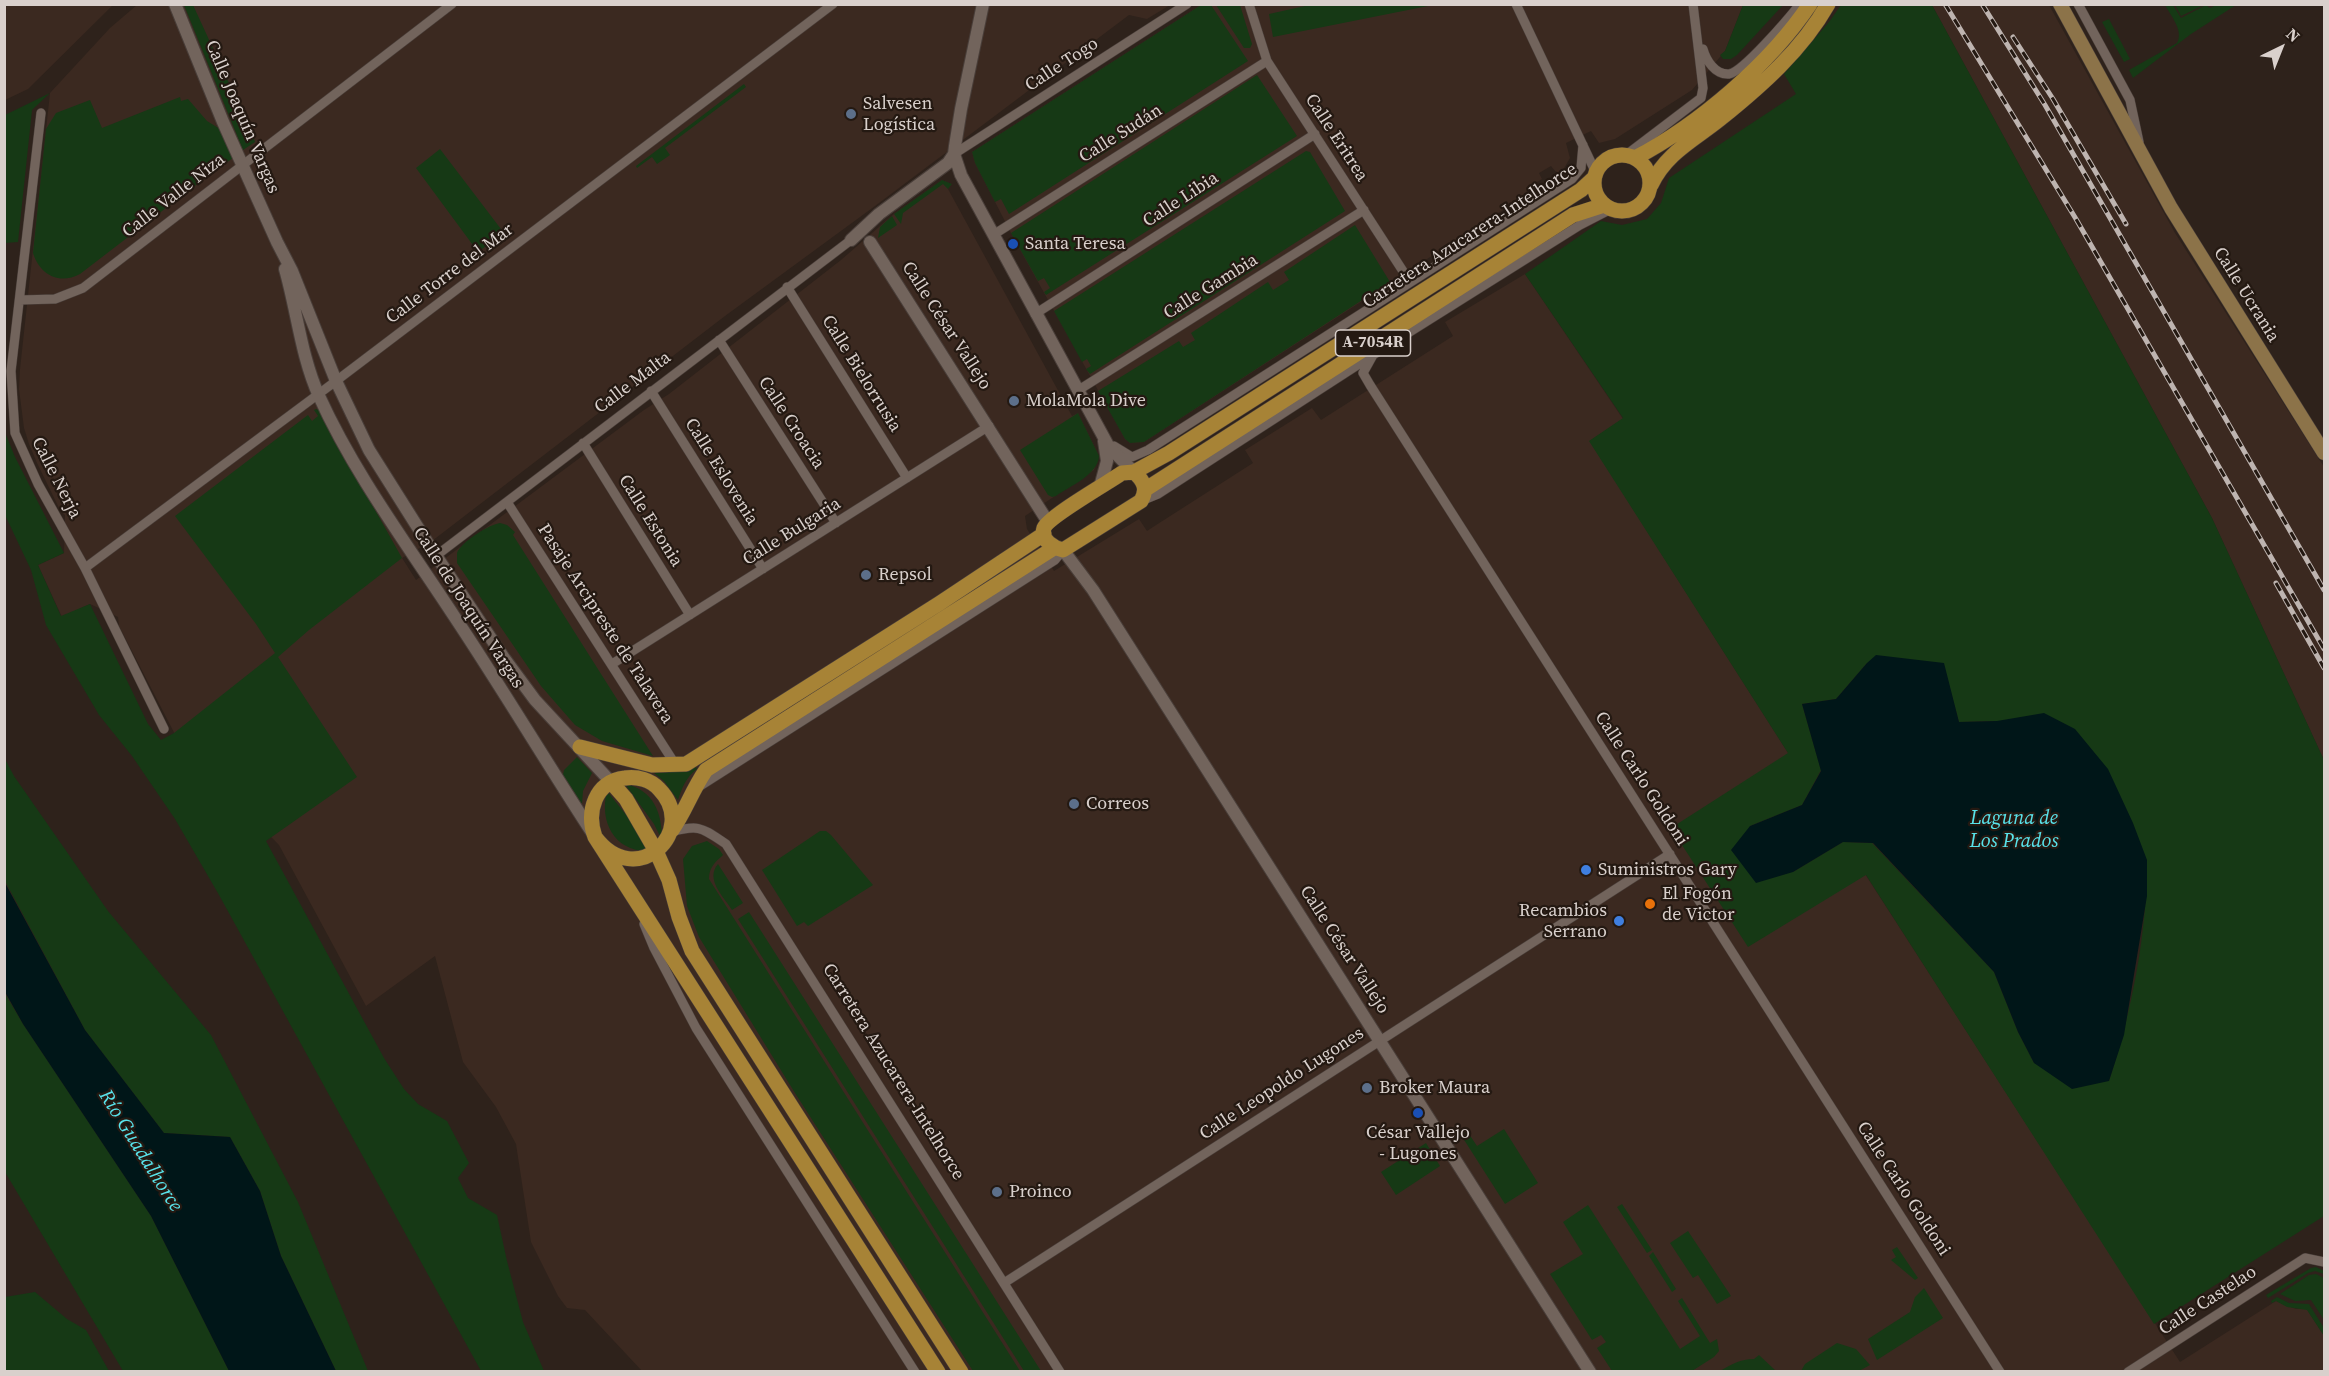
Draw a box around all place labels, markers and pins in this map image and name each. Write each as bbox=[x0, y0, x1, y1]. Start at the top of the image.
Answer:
place label: Salvesen Logística bbox=[863, 93, 935, 136]
marker: Salvesen Logística bbox=[844, 107, 858, 121]
place label: Santa Teresa bbox=[1025, 233, 1126, 255]
marker: Santa Teresa bbox=[1006, 237, 1020, 251]
place label: MolaMola Dive bbox=[1026, 390, 1146, 412]
marker: MolaMola Dive bbox=[1007, 394, 1021, 408]
place label: Repsol bbox=[878, 564, 932, 586]
marker: Repsol bbox=[859, 568, 873, 582]
place label: Correos bbox=[1086, 793, 1149, 815]
marker: Correos bbox=[1067, 797, 1081, 811]
place label: Suministros Gary bbox=[1598, 859, 1737, 881]
marker: Suministros Gary bbox=[1579, 863, 1593, 877]
place label: El Fogón de Victor bbox=[1662, 883, 1735, 926]
marker: El Fogón de Victor bbox=[1643, 897, 1657, 911]
place label: Recambios Serrano bbox=[1519, 900, 1607, 942]
marker: Recambios Serrano bbox=[1612, 914, 1626, 928]
place label: Broker Maura bbox=[1379, 1077, 1490, 1099]
marker: Broker Maura bbox=[1360, 1081, 1374, 1095]
marker: César Vallejo - Lugones bbox=[1411, 1106, 1425, 1120]
place label: César Vallejo - Lugones bbox=[1366, 1122, 1470, 1164]
place label: Proinco bbox=[1009, 1181, 1072, 1203]
marker: Proinco bbox=[990, 1185, 1004, 1199]

